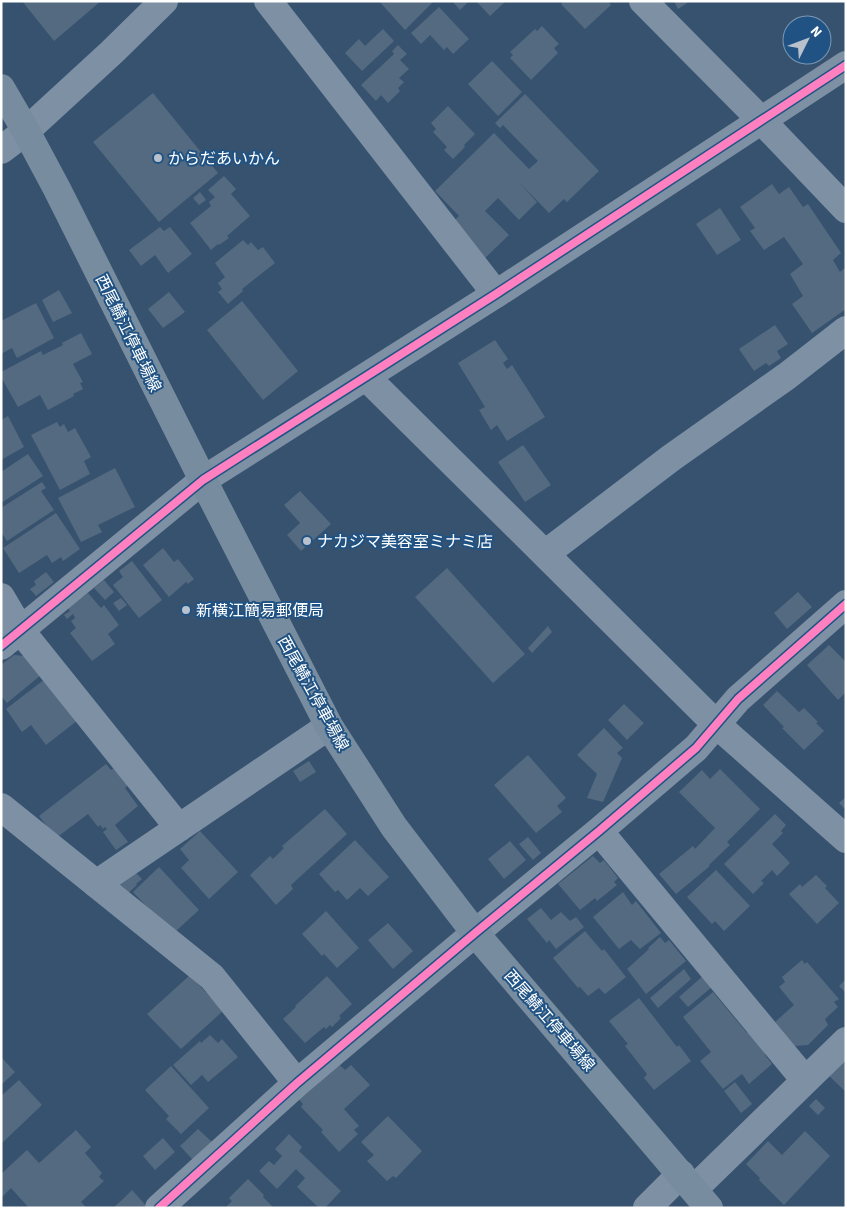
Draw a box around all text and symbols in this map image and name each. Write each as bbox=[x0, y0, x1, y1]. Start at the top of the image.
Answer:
north arrow bbox=[782, 15, 832, 65]
text: N bbox=[805, 22, 826, 42]
place label: からだあいかん bbox=[168, 148, 280, 170]
marker: からだあいかん bbox=[152, 152, 164, 164]
street label: 西尾鯖江停車場線 bbox=[90, 271, 166, 396]
place label: ナカジマ美容室ミナミ店 bbox=[317, 531, 493, 553]
marker: ナカジマ美容室ミナミ店 bbox=[301, 535, 313, 547]
place label: 新横江簡易郵便局 bbox=[196, 600, 324, 622]
marker: 新横江簡易郵便局 bbox=[180, 604, 192, 616]
street label: 西尾鯖江停車場線 bbox=[272, 632, 354, 755]
street label: 西尾鯖江停車場線 bbox=[499, 965, 600, 1076]

